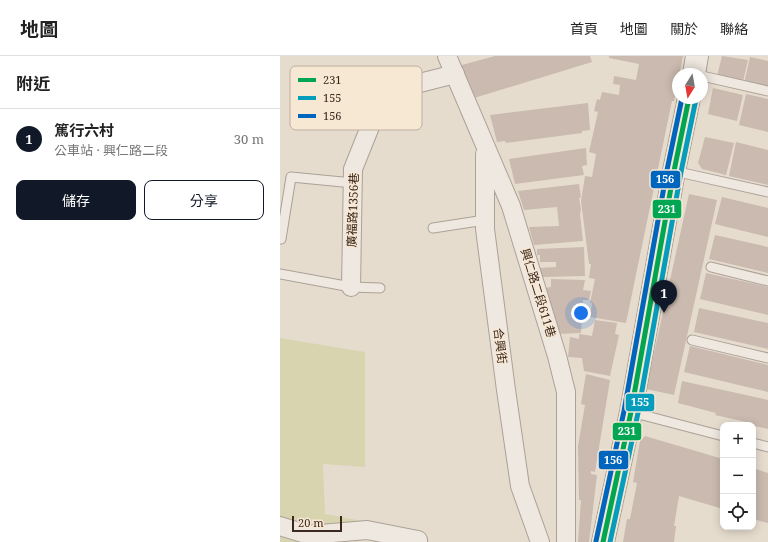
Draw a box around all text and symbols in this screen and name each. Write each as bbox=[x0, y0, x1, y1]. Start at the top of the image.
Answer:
text: 地圖 bbox=[20, 16, 58, 42]
text: 首頁 bbox=[570, 19, 598, 38]
text: 地圖 bbox=[620, 19, 648, 38]
text: 關於 bbox=[670, 19, 698, 38]
text: 聯絡 bbox=[720, 19, 748, 38]
legend bbox=[290, 66, 422, 130]
north arrow bbox=[672, 68, 708, 104]
text: 附近 bbox=[16, 72, 50, 95]
text: 231 bbox=[323, 72, 341, 87]
text: 155 bbox=[323, 90, 341, 105]
text: 156 bbox=[323, 108, 341, 123]
text: 篤行六村 bbox=[54, 120, 114, 140]
text: 1 bbox=[25, 130, 33, 148]
text: 30 m bbox=[234, 130, 264, 148]
text: 公車站 · 興仁路二段 bbox=[54, 141, 168, 159]
line badge: 156 bbox=[650, 170, 681, 189]
text: 156 bbox=[656, 171, 674, 186]
street label: 廣福路1356巷 bbox=[343, 172, 362, 248]
button: 儲存 bbox=[16, 180, 136, 220]
button: 分享 bbox=[144, 180, 264, 220]
line badge: 231 bbox=[652, 199, 682, 219]
text: 231 bbox=[658, 201, 676, 216]
street label: 興仁路二段611巷 bbox=[517, 246, 560, 339]
pin: 1 bbox=[651, 280, 677, 313]
your location bbox=[571, 303, 591, 323]
street label: 合興街 bbox=[490, 327, 511, 365]
line badge: 155 bbox=[625, 393, 655, 412]
text: 155 bbox=[631, 394, 649, 409]
line badge: 231 bbox=[612, 422, 642, 441]
map controls bbox=[720, 422, 756, 530]
button: + bbox=[720, 422, 756, 458]
text: 231 bbox=[618, 423, 636, 438]
line badge: 156 bbox=[598, 450, 629, 470]
text: 156 bbox=[604, 452, 622, 467]
button: − bbox=[720, 458, 756, 494]
button: locate bbox=[720, 494, 756, 530]
scale bar bbox=[292, 514, 342, 533]
text: 20 m bbox=[298, 515, 324, 530]

